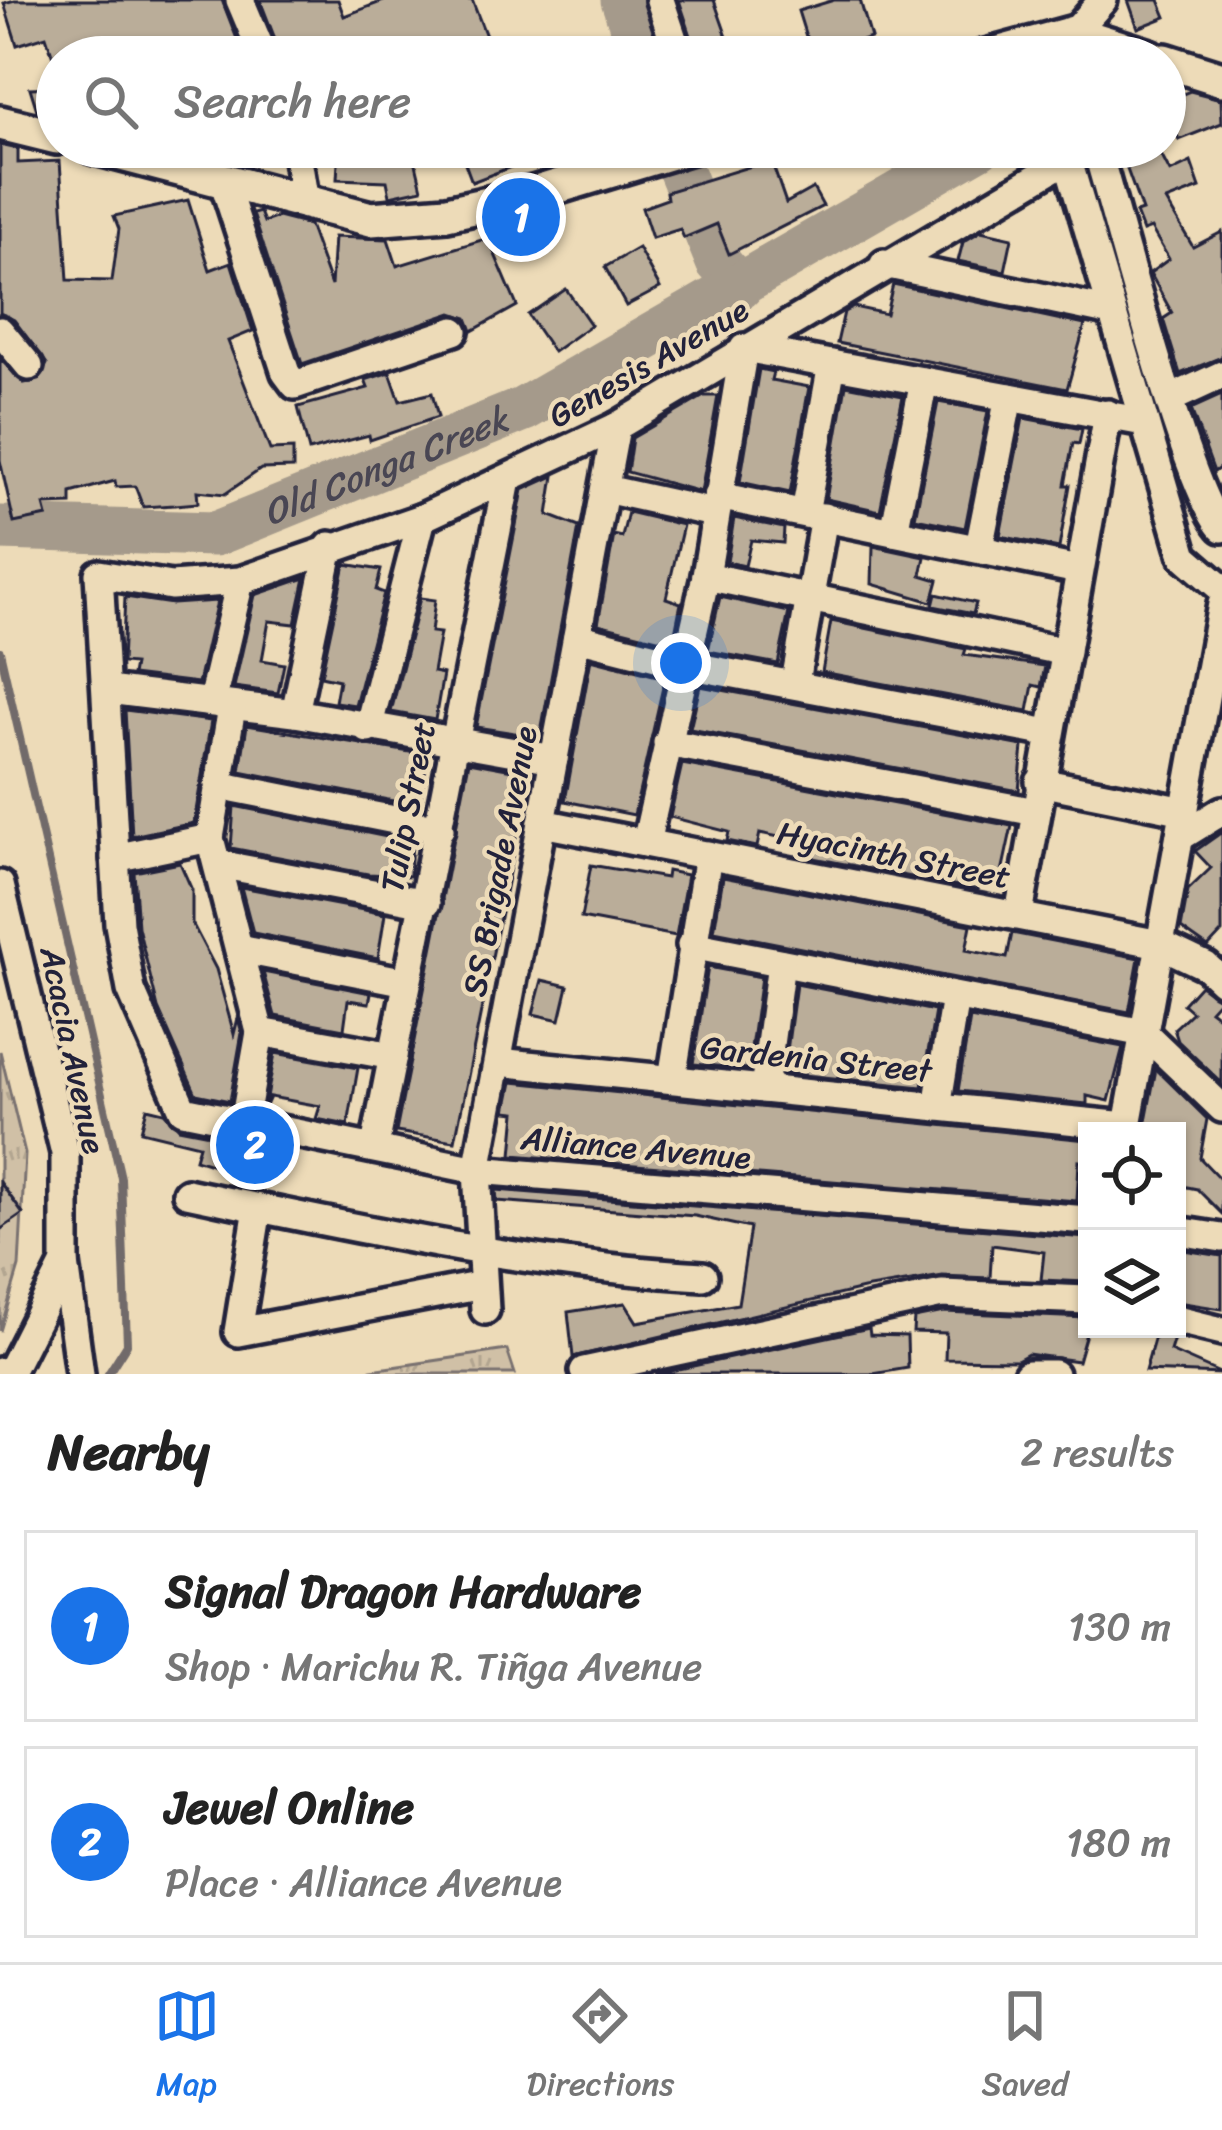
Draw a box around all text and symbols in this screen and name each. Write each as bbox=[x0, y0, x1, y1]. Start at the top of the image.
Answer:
search box bbox=[36, 36, 1186, 168]
text: Search here bbox=[174, 62, 411, 142]
icon: search bbox=[78, 69, 144, 135]
pin: 1 bbox=[482, 172, 560, 262]
street label: Genesis Avenue bbox=[537, 282, 760, 444]
water label: Old Conga Creek bbox=[253, 387, 520, 544]
your location bbox=[651, 633, 711, 693]
street label: Tulip Street bbox=[363, 717, 453, 897]
street label: SS Brigade Avenue bbox=[445, 721, 555, 1001]
street label: Hyacinth Street bbox=[772, 804, 1016, 906]
street label: Acacia Avenue bbox=[23, 940, 123, 1159]
street label: Gardenia Street bbox=[697, 1018, 936, 1100]
pin: 2 bbox=[216, 1100, 294, 1190]
street label: Alliance Avenue bbox=[518, 1109, 753, 1187]
map controls bbox=[1078, 1122, 1186, 1338]
button: locate bbox=[1078, 1122, 1186, 1230]
button: layers bbox=[1078, 1230, 1186, 1338]
text: Nearby bbox=[48, 1407, 209, 1497]
text: 2 results bbox=[1020, 1418, 1174, 1487]
text: Signal Dragon Hardware bbox=[165, 1552, 641, 1632]
text: 1 bbox=[82, 1592, 98, 1661]
text: 130 m bbox=[1068, 1592, 1171, 1661]
text: Shop · Marichu R. Tiñga Avenue bbox=[165, 1632, 702, 1701]
text: Jewel Online bbox=[165, 1768, 414, 1848]
text: 2 bbox=[79, 1808, 101, 1877]
text: 180 m bbox=[1066, 1808, 1171, 1877]
text: Place · Alliance Avenue bbox=[165, 1848, 562, 1917]
tab: Map bbox=[154, 1983, 220, 2113]
tab: Directions bbox=[527, 1983, 674, 2113]
tab: Saved bbox=[981, 1983, 1068, 2113]

